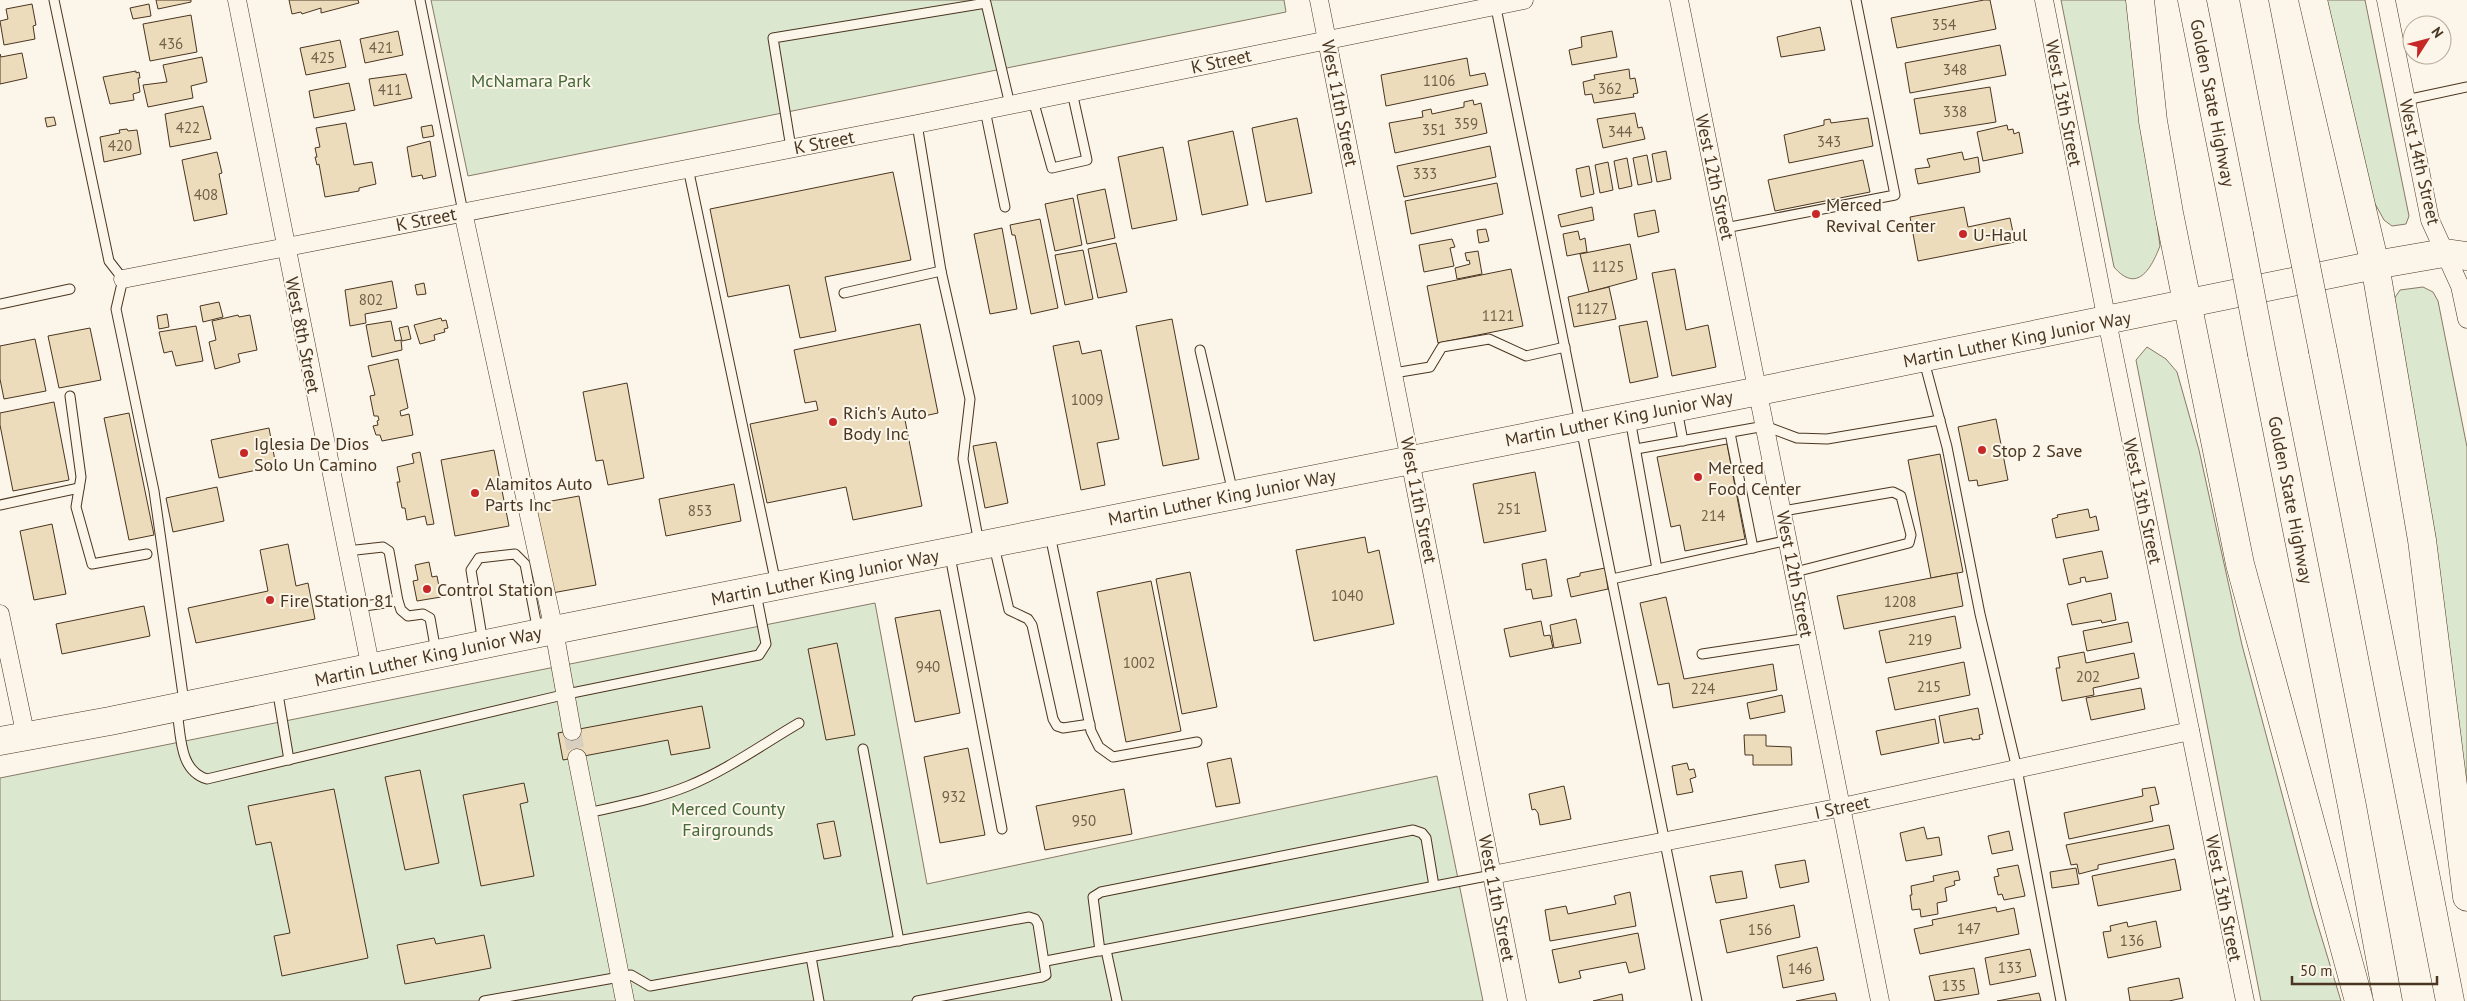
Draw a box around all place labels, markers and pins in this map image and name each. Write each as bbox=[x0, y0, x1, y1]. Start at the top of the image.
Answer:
place label: Merced Revival Center bbox=[1826, 193, 1936, 237]
marker: Merced Revival Center bbox=[1810, 208, 1822, 220]
place label: U-Haul bbox=[1973, 223, 2028, 246]
marker: U-Haul bbox=[1957, 228, 1969, 240]
place label: Rich's Auto Body Inc bbox=[843, 401, 927, 445]
marker: Rich's Auto Body Inc bbox=[827, 416, 839, 428]
place label: Iglesia De Dios Solo Un Camino bbox=[254, 432, 377, 476]
place label: Stop 2 Save bbox=[1992, 439, 2082, 462]
marker: Stop 2 Save bbox=[1976, 444, 1988, 456]
marker: Iglesia De Dios Solo Un Camino bbox=[238, 447, 250, 459]
place label: Merced Food Center bbox=[1708, 456, 1801, 500]
marker: Merced Food Center bbox=[1692, 471, 1704, 483]
place label: Alamitos Auto Parts Inc bbox=[485, 472, 592, 516]
marker: Alamitos Auto Parts Inc bbox=[469, 487, 481, 499]
place label: Control Station bbox=[437, 578, 553, 601]
marker: Control Station bbox=[421, 583, 433, 595]
place label: Fire Station 81 bbox=[280, 589, 394, 612]
marker: Fire Station 81 bbox=[264, 594, 276, 606]

